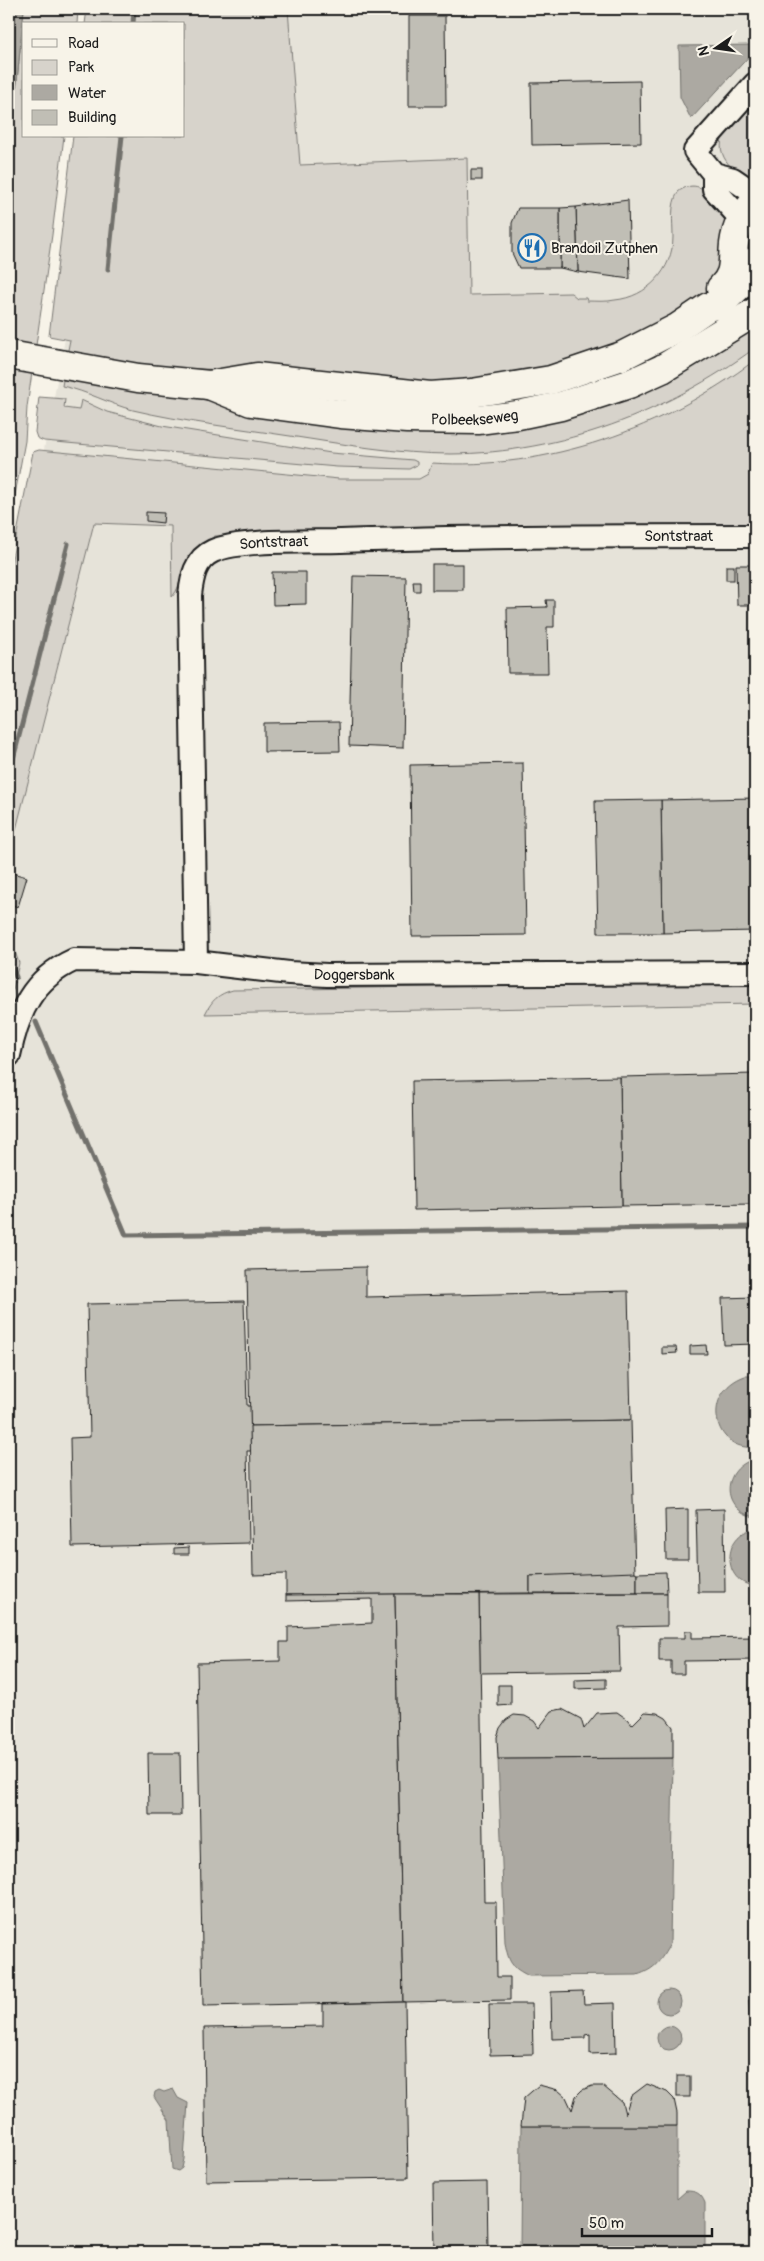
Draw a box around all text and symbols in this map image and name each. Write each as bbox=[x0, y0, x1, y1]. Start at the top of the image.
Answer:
legend bbox=[22, 22, 185, 138]
north arrow bbox=[692, 22, 742, 72]
text: Road bbox=[68, 34, 99, 53]
text: N bbox=[694, 44, 713, 57]
text: Park bbox=[68, 58, 95, 77]
text: Water bbox=[68, 84, 107, 103]
text: Building bbox=[68, 108, 116, 127]
restaurant icon: Brandoil Zutphen bbox=[517, 233, 547, 263]
place label: Brandoil Zutphen bbox=[551, 239, 658, 258]
street label: Polbeekseweg bbox=[431, 406, 519, 430]
street label: Sontstraat bbox=[644, 527, 714, 546]
street label: Sontstraat bbox=[238, 532, 309, 554]
street label: Doggersbank bbox=[313, 965, 395, 985]
scale bar bbox=[582, 2206, 712, 2238]
text: 50 m bbox=[589, 2214, 624, 2233]

